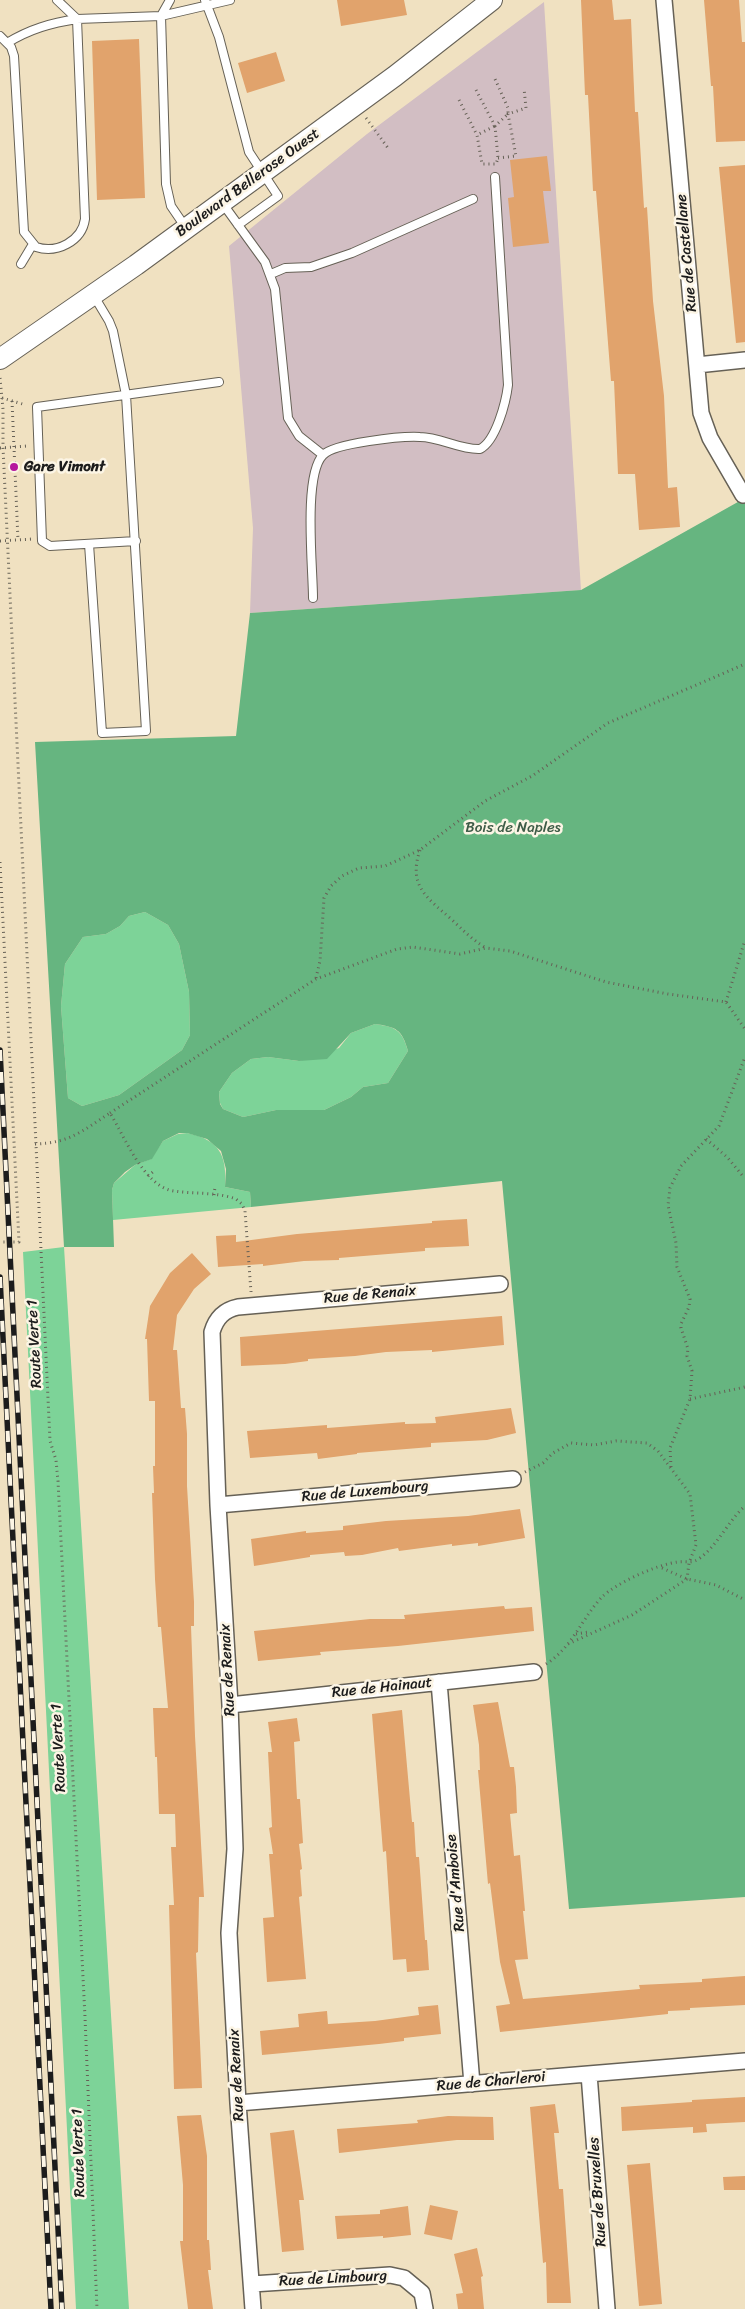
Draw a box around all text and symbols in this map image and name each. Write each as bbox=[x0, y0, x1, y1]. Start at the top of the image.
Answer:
street label: Boulevard Bellerose Ouest bbox=[173, 125, 323, 241]
street label: Rue de Castellane bbox=[673, 193, 701, 313]
place label: Gare Vimont bbox=[24, 458, 105, 476]
marker: Gare Vimont bbox=[8, 461, 20, 473]
park label: Bois de Naples bbox=[465, 819, 561, 837]
street label: Rue de Renaix bbox=[323, 1282, 417, 1308]
street label: Route Verte 1 bbox=[24, 1299, 46, 1389]
street label: Rue de Luxembourg bbox=[301, 1477, 429, 1507]
street label: Rue de Renaix bbox=[217, 1623, 239, 1717]
street label: Rue de Hainaut bbox=[331, 1674, 433, 1702]
street label: Route Verte 1 bbox=[48, 1703, 70, 1793]
street label: Rue d'Amboise bbox=[443, 1834, 469, 1932]
street label: Rue de Renaix bbox=[226, 2028, 248, 2122]
street label: Rue de Charleroi bbox=[436, 2068, 546, 2096]
street label: Route Verte 1 bbox=[68, 2108, 90, 2198]
street label: Rue de Bruxelles bbox=[585, 2137, 611, 2247]
street label: Rue de Limbourg bbox=[278, 2267, 388, 2291]

